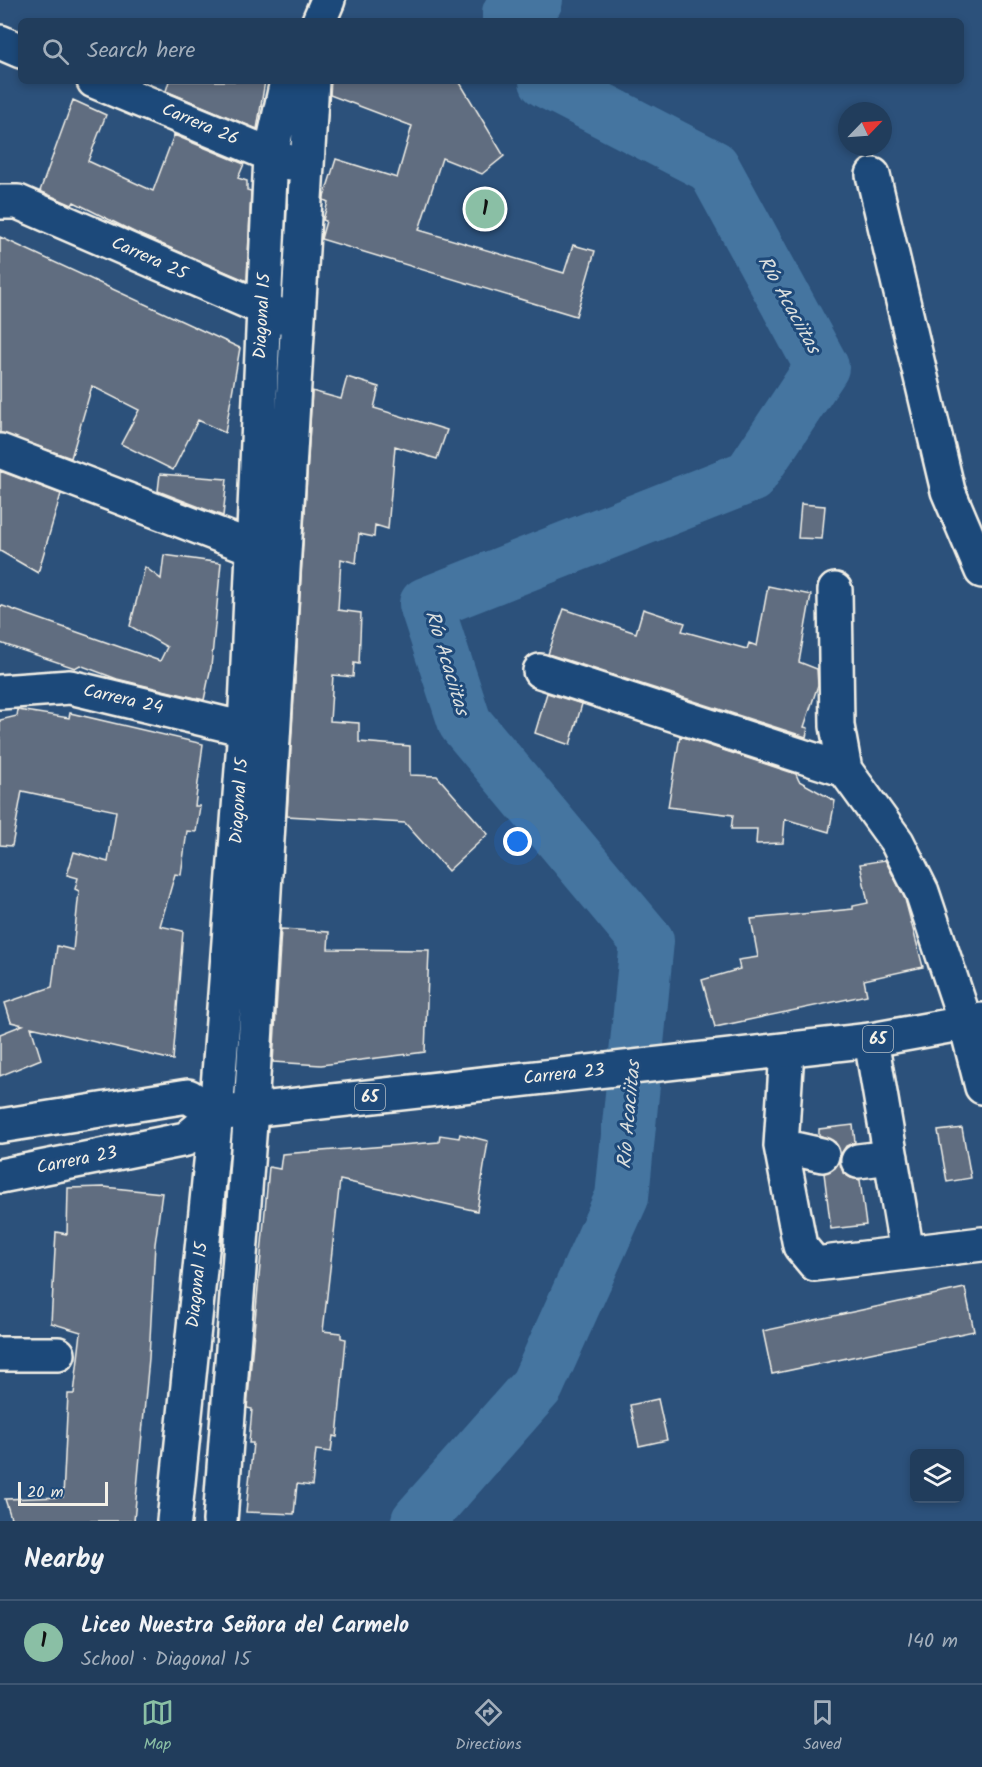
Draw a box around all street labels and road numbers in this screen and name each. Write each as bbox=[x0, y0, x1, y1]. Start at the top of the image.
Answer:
street label: Carrera 26 bbox=[157, 96, 243, 154]
street label: Carrera 25 bbox=[106, 229, 193, 289]
street label: Diagonal 15 bbox=[246, 271, 280, 360]
street label: Carrera 24 bbox=[80, 677, 166, 723]
street label: Diagonal 15 bbox=[223, 756, 258, 845]
road number: 65 bbox=[863, 1026, 893, 1052]
street label: Carrera 23 bbox=[522, 1056, 606, 1094]
road number: 65 bbox=[355, 1084, 385, 1110]
street label: Carrera 23 bbox=[34, 1139, 120, 1183]
street label: Diagonal 15 bbox=[179, 1239, 217, 1329]

